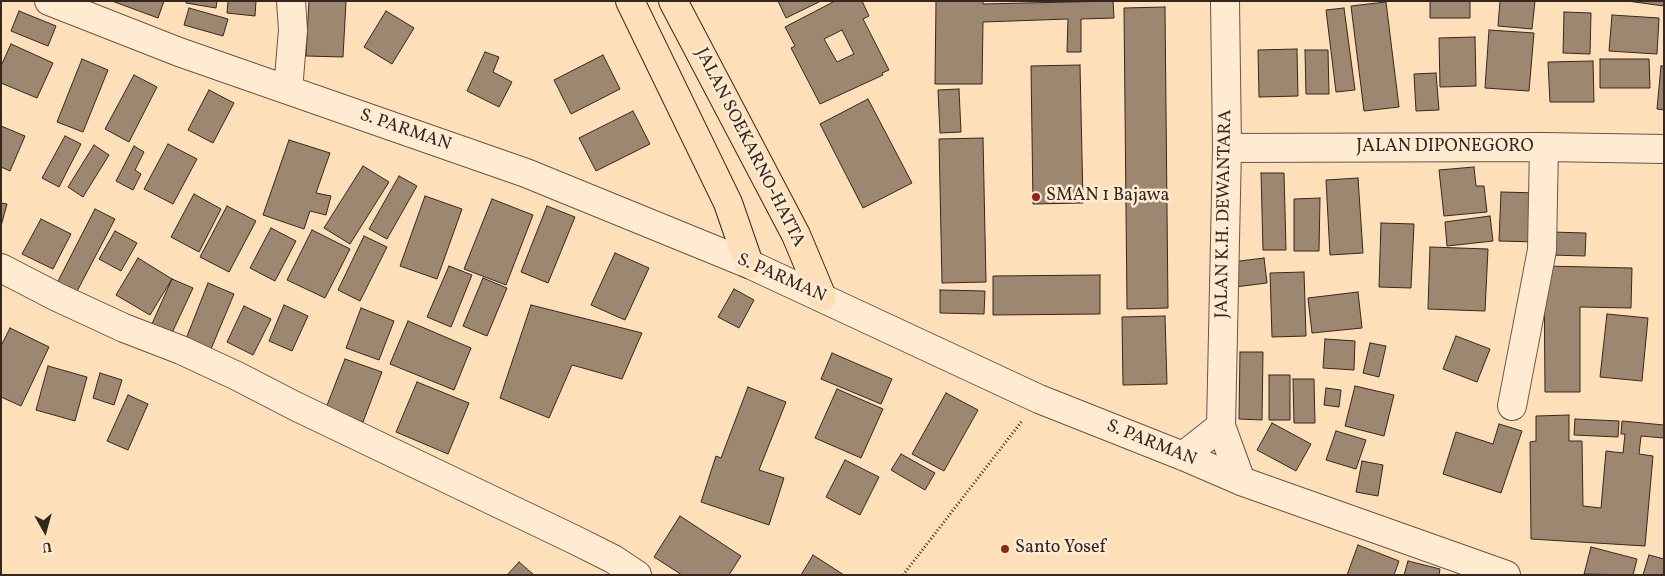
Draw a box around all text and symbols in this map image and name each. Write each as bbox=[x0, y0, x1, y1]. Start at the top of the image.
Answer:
street label: JALAN SOEKARNO-HATTA bbox=[689, 45, 809, 251]
street label: S. PARMAN bbox=[357, 105, 453, 157]
street label: JALAN K.H. DEWANTARA bbox=[1212, 109, 1238, 319]
street label: JALAN DIPONEGORO bbox=[1356, 137, 1534, 159]
place label: SMAN 1 Bajawa bbox=[1046, 186, 1169, 208]
marker: SMAN 1 Bajawa bbox=[1030, 191, 1042, 203]
street label: S. PARMAN bbox=[733, 250, 829, 308]
street label: S. PARMAN bbox=[1103, 416, 1199, 472]
north arrow bbox=[20, 506, 70, 556]
text: U bbox=[41, 536, 53, 556]
place label: Santo Yosef bbox=[1015, 538, 1106, 560]
marker: Santo Yosef bbox=[999, 543, 1011, 555]

